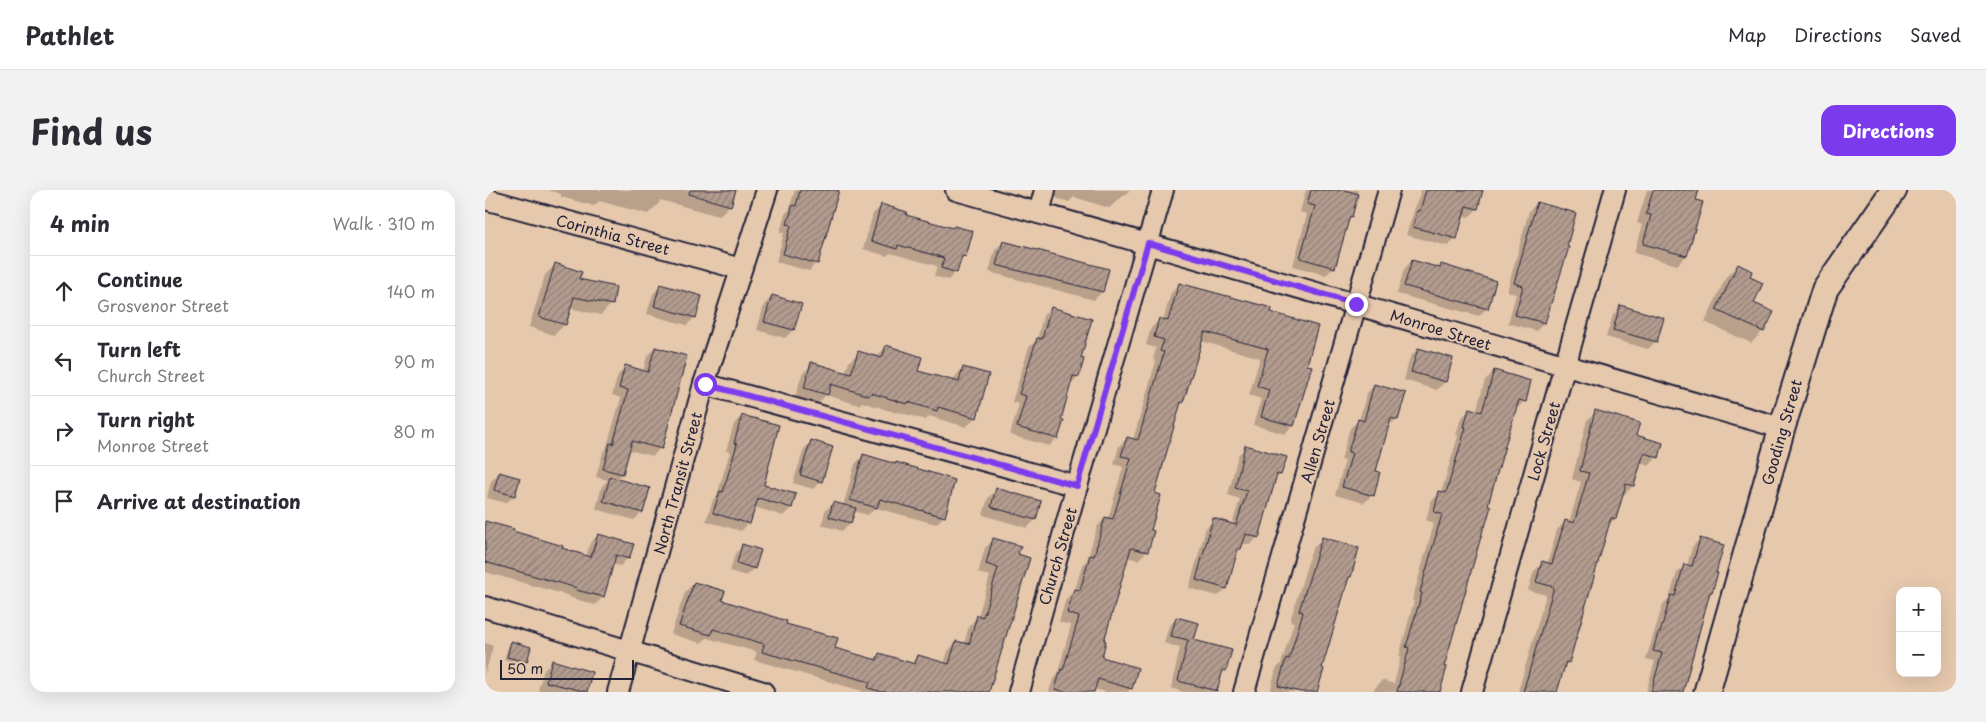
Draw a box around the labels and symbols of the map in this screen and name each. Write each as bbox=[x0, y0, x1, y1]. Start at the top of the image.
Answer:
street label: Corinthia Street bbox=[554, 208, 672, 260]
route end bbox=[1345, 293, 1368, 316]
street label: Monroe Street bbox=[1388, 303, 1494, 355]
route start bbox=[694, 373, 717, 396]
street label: Gooding Street bbox=[1755, 376, 1807, 488]
street label: Allen Street bbox=[1294, 396, 1340, 486]
street label: Lock Street bbox=[1521, 399, 1565, 483]
street label: North Transit Street bbox=[647, 409, 707, 557]
street label: Church Street bbox=[1032, 504, 1082, 608]
scale bar bbox=[500, 657, 634, 680]

